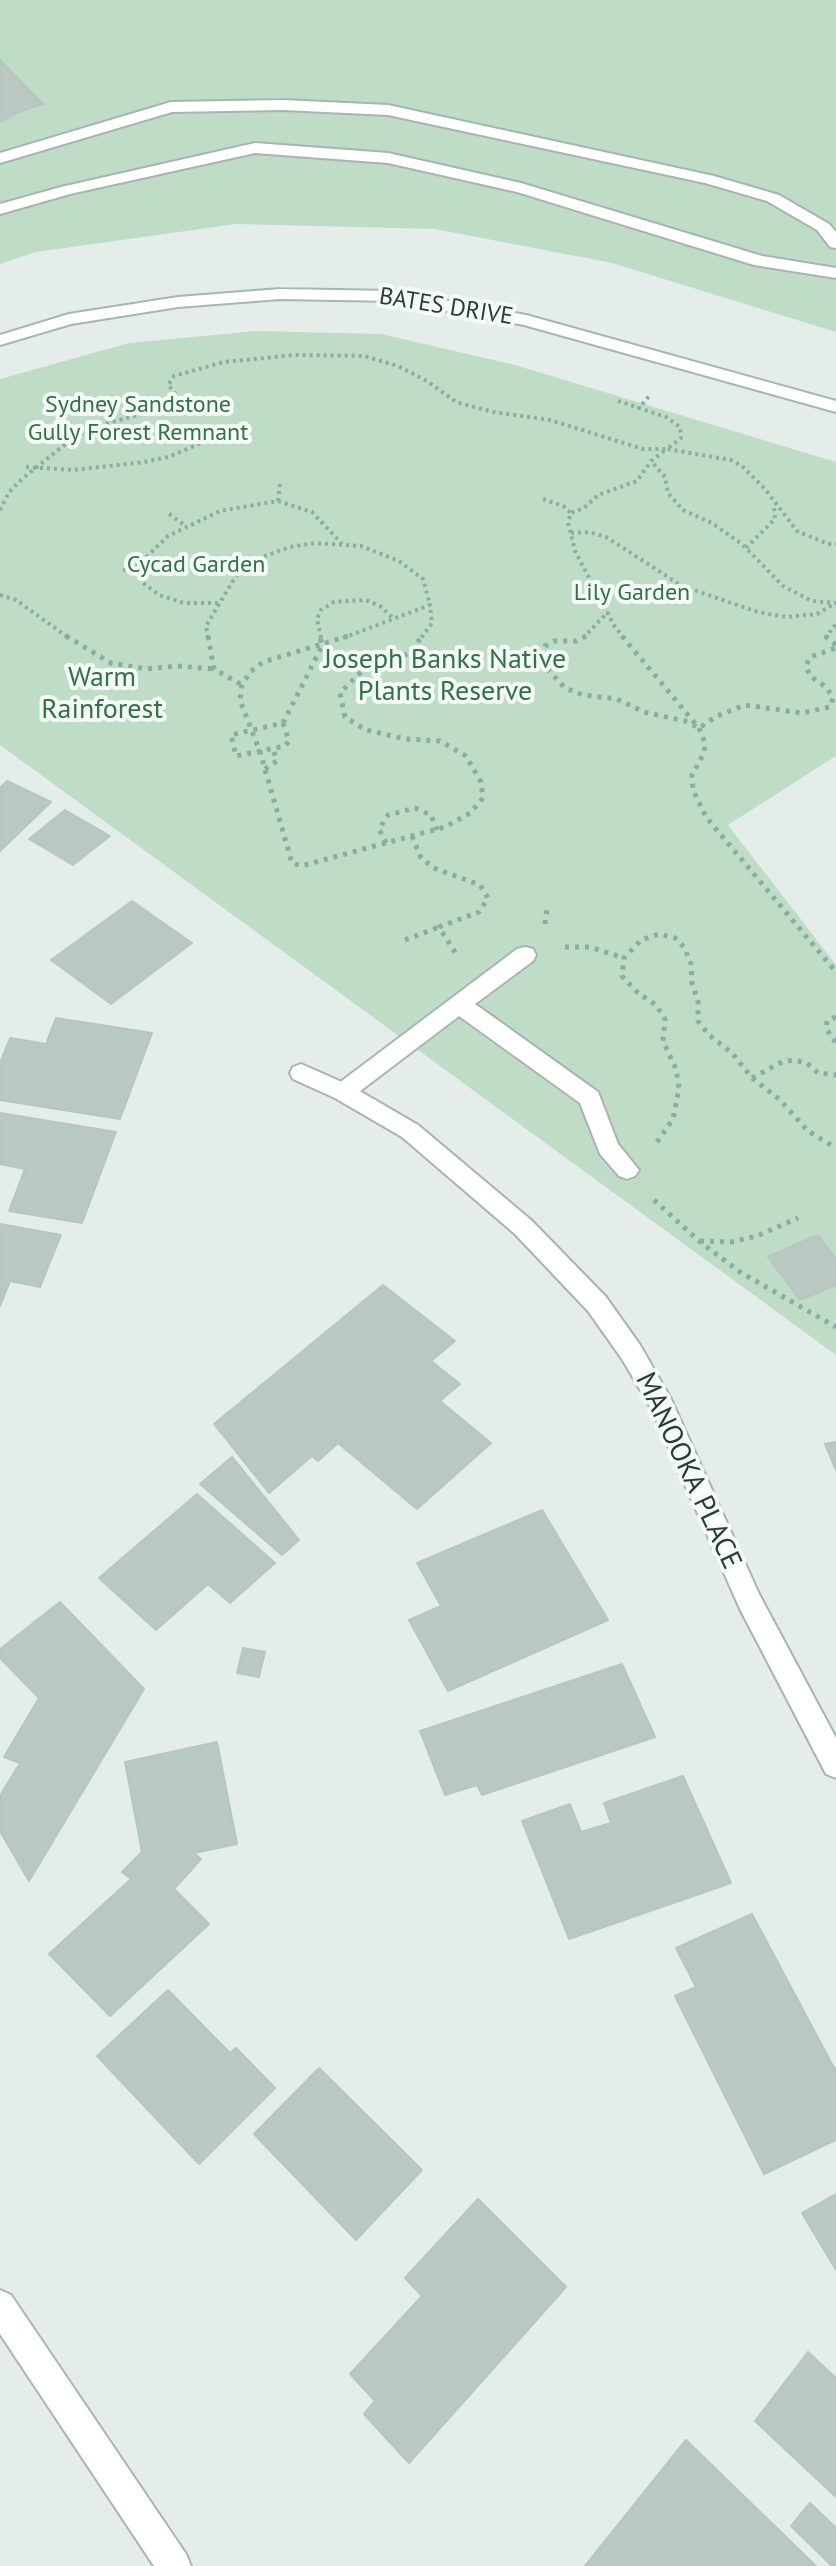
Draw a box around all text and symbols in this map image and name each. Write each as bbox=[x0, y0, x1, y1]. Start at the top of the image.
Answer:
street label: BATES DRIVE bbox=[377, 282, 515, 332]
park label: Sydney Sandstone Gully Forest Remnant bbox=[28, 391, 248, 447]
park label: Cycad Garden bbox=[127, 551, 265, 579]
park label: Lily Garden bbox=[574, 579, 690, 607]
park label: Joseph Banks Native Plants Reserve bbox=[324, 643, 566, 709]
park label: Warm Rainforest bbox=[41, 661, 163, 727]
street label: MANOOKA PLACE bbox=[628, 1367, 748, 1575]

